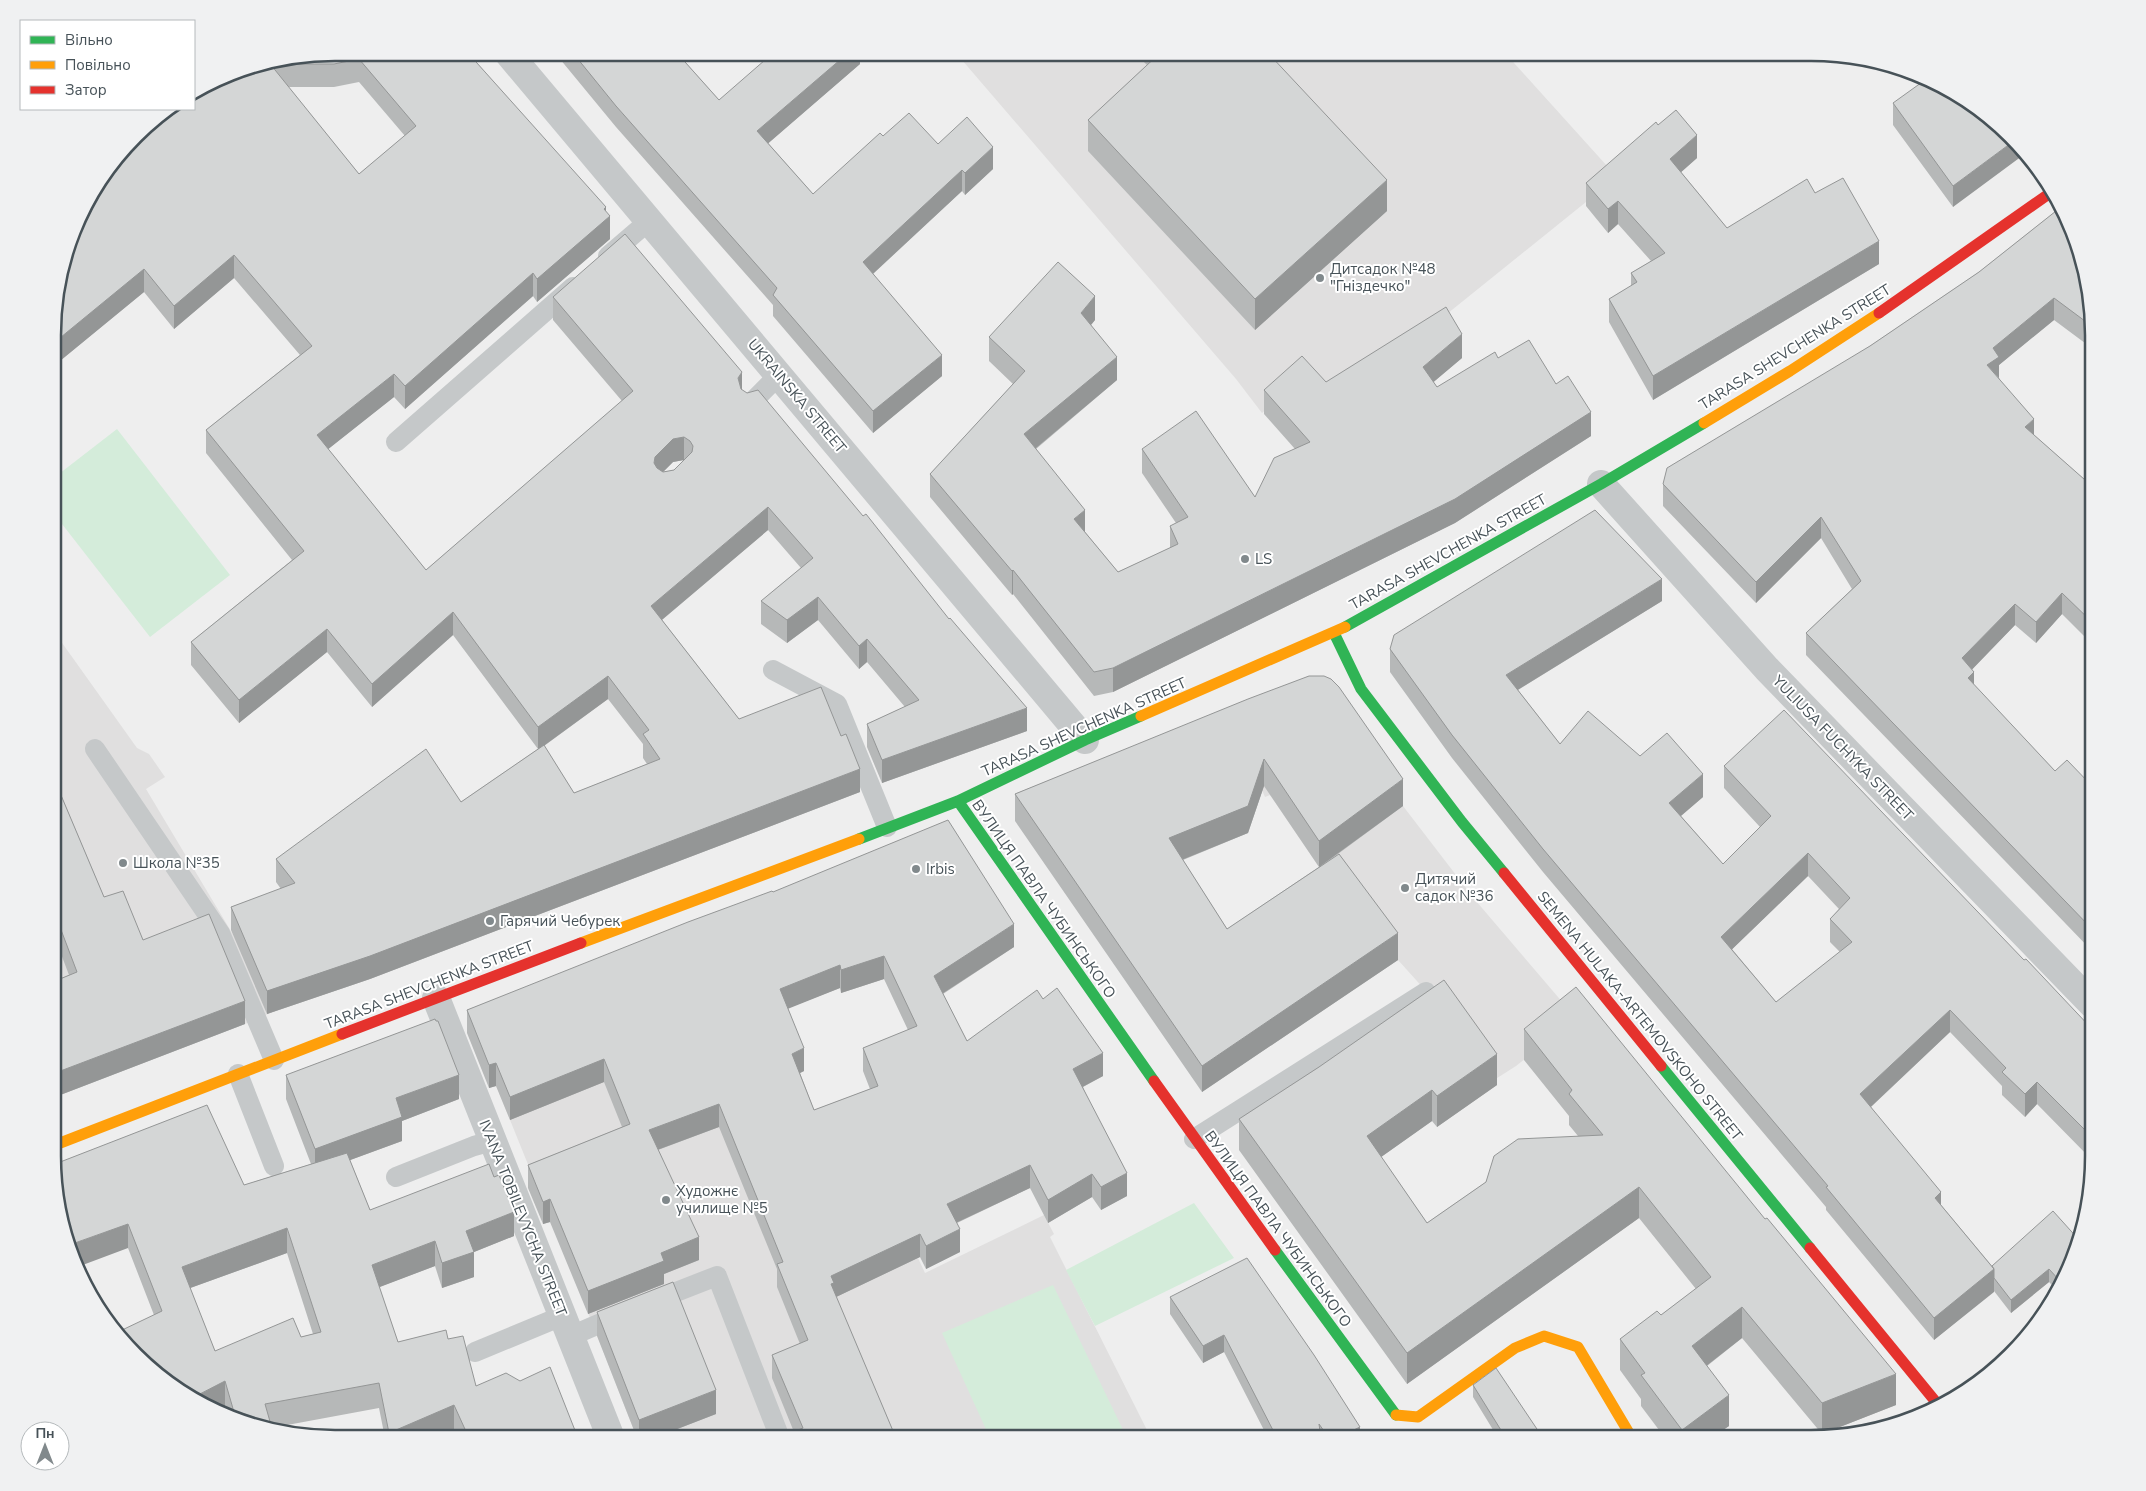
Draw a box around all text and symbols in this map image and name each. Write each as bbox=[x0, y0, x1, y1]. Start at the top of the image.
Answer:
legend bbox=[20, 20, 195, 110]
text: Вільно bbox=[65, 30, 113, 50]
text: Повільно bbox=[65, 55, 131, 75]
text: Затор bbox=[65, 80, 107, 100]
place label: Дитсадок №48 "Гніздечко" bbox=[1330, 259, 1436, 296]
marker: Дитсадок №48 "Гніздечко" bbox=[1314, 272, 1326, 284]
street label: TARASA SHEVCHENKA STREET bbox=[1695, 280, 1895, 414]
street label: UKRAINSKA STREET bbox=[743, 335, 851, 457]
street label: TARASA SHEVCHENKA STREET bbox=[1346, 489, 1550, 615]
place label: LS bbox=[1255, 549, 1272, 569]
marker: LS bbox=[1239, 553, 1251, 565]
street label: YULIUSA FUCHYKA STREET bbox=[1767, 670, 1918, 825]
street label: TARASA SHEVCHENKA STREET bbox=[978, 673, 1190, 781]
street label: ВУЛИЦЯ ПАВЛА ЧУБИНСЬКОГО bbox=[967, 796, 1121, 1002]
place label: Школа №35 bbox=[133, 853, 220, 873]
marker: Школа №35 bbox=[117, 857, 129, 869]
place label: Irbis bbox=[926, 859, 955, 879]
marker: Irbis bbox=[910, 863, 922, 875]
place label: Дитячий садок №36 bbox=[1415, 869, 1493, 906]
marker: Дитячий садок №36 bbox=[1399, 882, 1411, 894]
street label: SEMENA HULAKA-ARTEMOVSKOHO STREET bbox=[1533, 887, 1747, 1145]
place label: Гарячий Чебурек bbox=[500, 911, 620, 931]
marker: Гарячий Чебурек bbox=[484, 915, 496, 927]
street label: TARASA SHEVCHENKA STREET bbox=[322, 936, 536, 1034]
street label: IVANA TOBILEVYCHA STREET bbox=[474, 1117, 572, 1319]
street label: ВУЛИЦЯ ПАВЛА ЧУБИНСЬКОГО bbox=[1200, 1127, 1356, 1331]
place label: Художнє училище №5 bbox=[676, 1181, 768, 1218]
marker: Художнє училище №5 bbox=[660, 1194, 672, 1206]
north arrow bbox=[20, 1421, 70, 1471]
text: Пн bbox=[35, 1424, 55, 1443]

